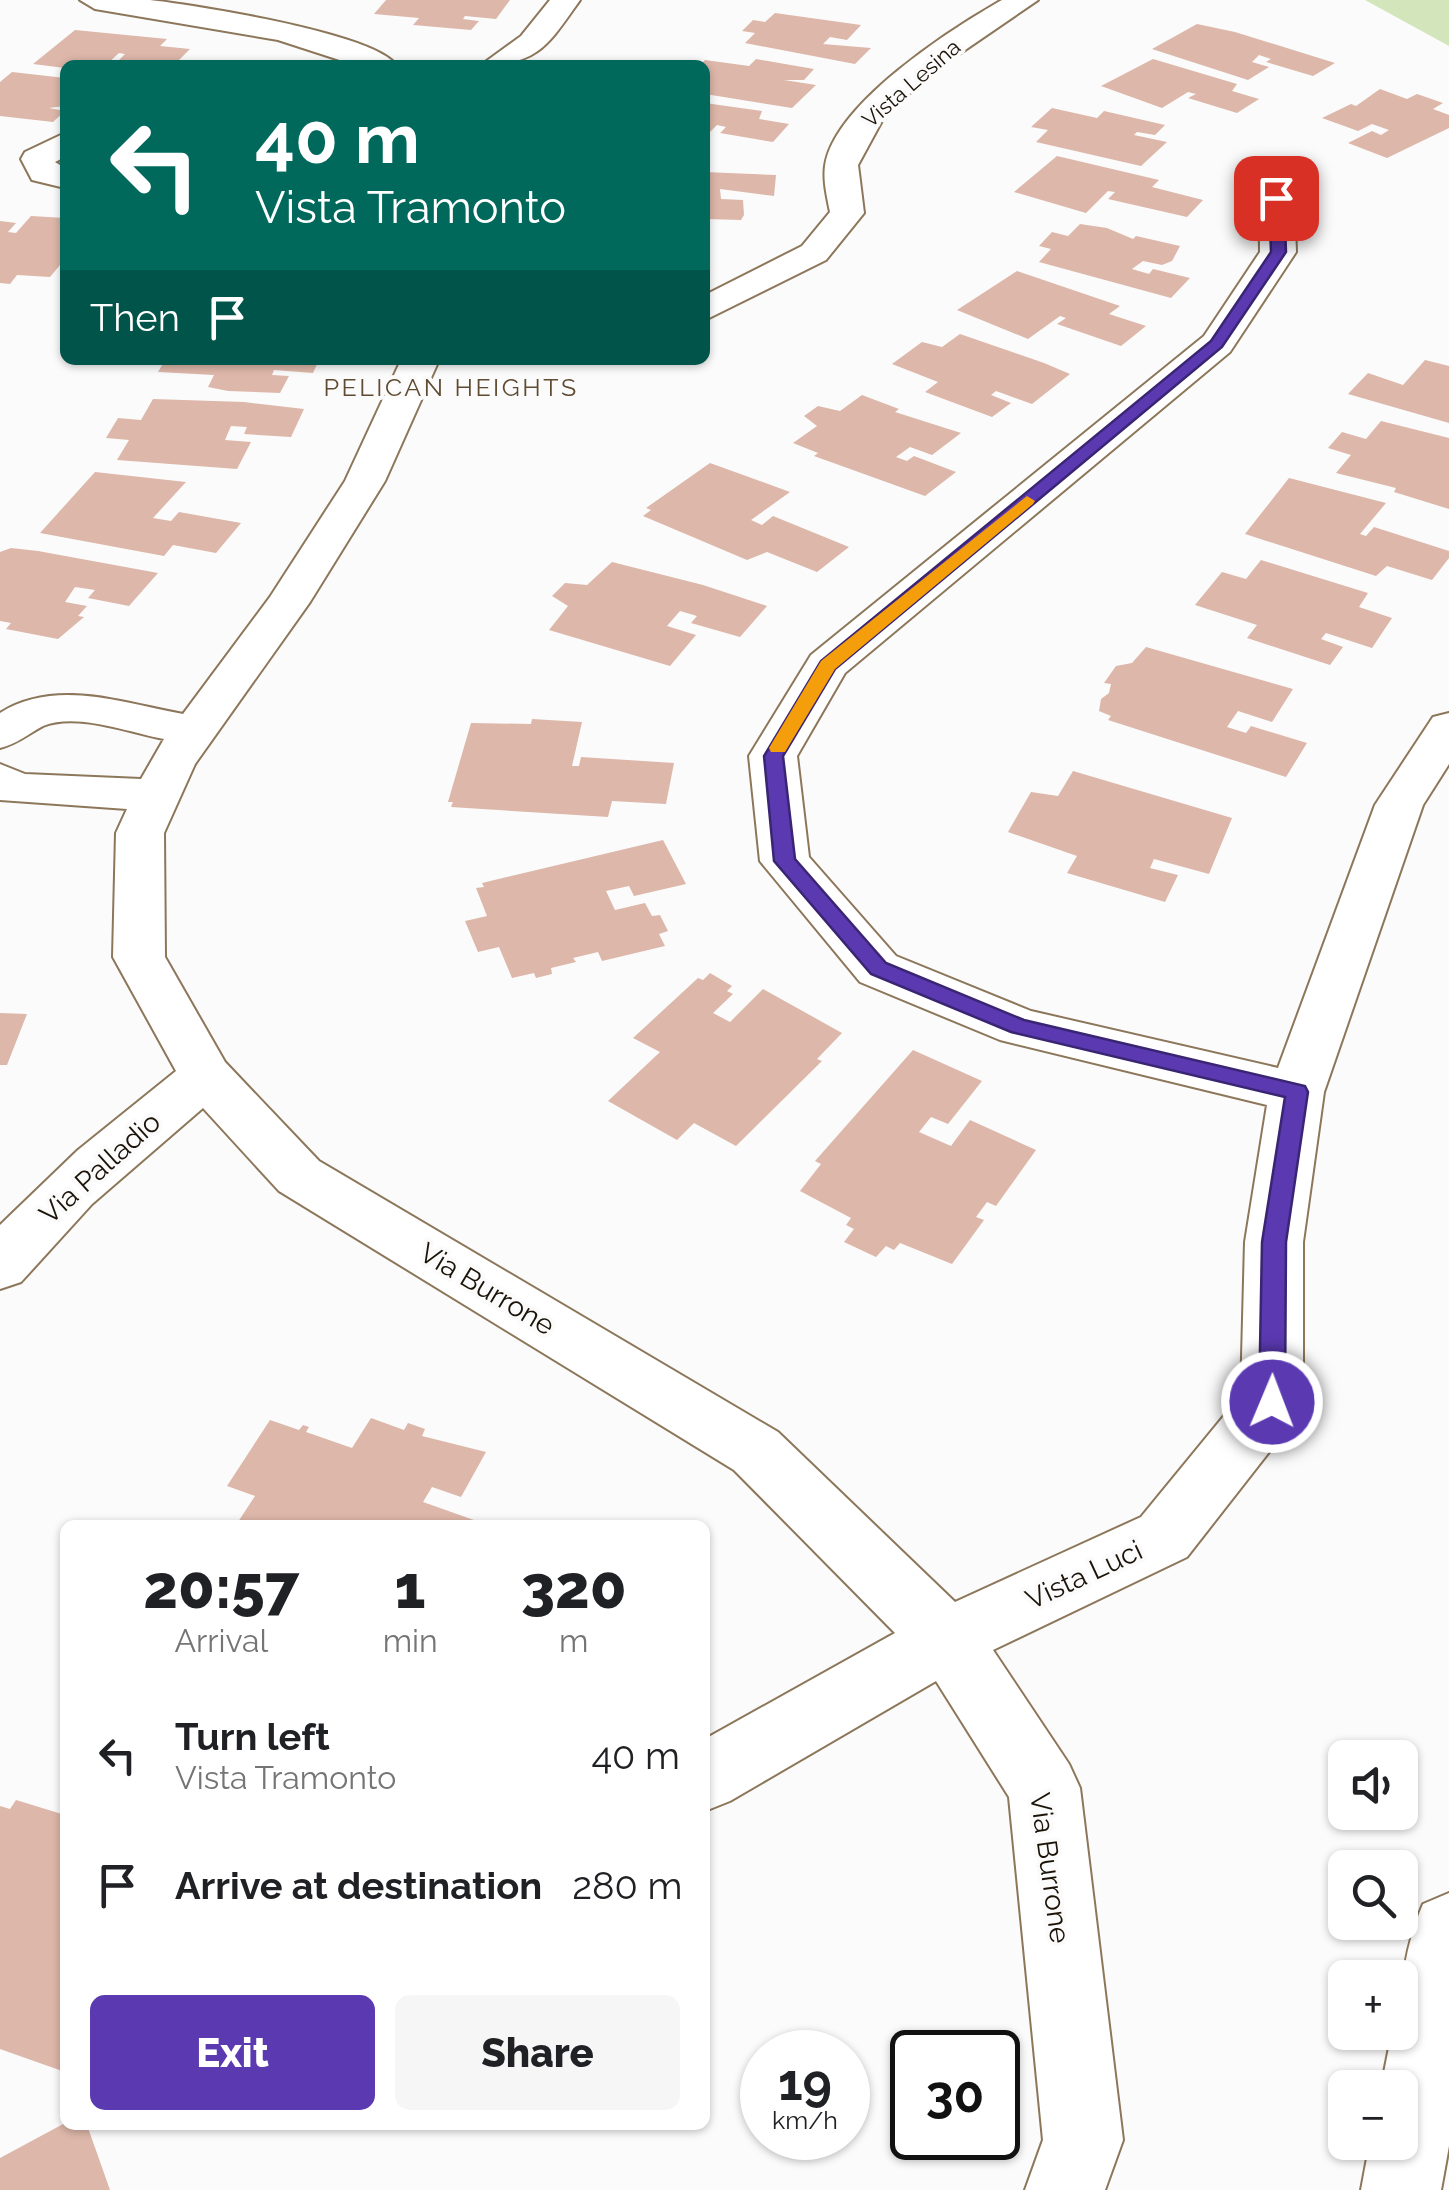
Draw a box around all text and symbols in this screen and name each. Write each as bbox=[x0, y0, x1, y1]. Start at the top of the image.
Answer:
street label: Vista Lesina bbox=[857, 33, 965, 133]
text: 40 m bbox=[255, 97, 420, 179]
icon: left bbox=[90, 100, 220, 230]
pin bbox=[1234, 156, 1319, 241]
icon: arrive bbox=[1249, 171, 1304, 226]
text: Vista Tramonto bbox=[255, 181, 566, 234]
icon: arrive bbox=[200, 290, 255, 345]
text: Then bbox=[90, 295, 180, 340]
district label: PELICAN HEIGHTS bbox=[323, 372, 579, 402]
street label: Via Palladio bbox=[33, 1105, 167, 1231]
street label: Via Burrone bbox=[414, 1236, 560, 1342]
position arrow bbox=[1220, 1350, 1324, 1454]
street label: Vista Luci bbox=[1020, 1534, 1148, 1616]
text: 20:57 bbox=[143, 1552, 299, 1622]
text: 1 bbox=[395, 1552, 426, 1622]
text: 320 bbox=[521, 1552, 627, 1622]
text: Arrival bbox=[174, 1622, 268, 1659]
text: min bbox=[383, 1622, 438, 1659]
text: m bbox=[559, 1622, 589, 1659]
text: Turn left bbox=[175, 1714, 330, 1759]
icon: left bbox=[90, 1728, 145, 1783]
text: 40 m bbox=[591, 1733, 680, 1778]
map controls bbox=[1328, 1740, 1418, 2160]
button: sound bbox=[1328, 1740, 1418, 1830]
text: Vista Tramonto bbox=[175, 1759, 396, 1796]
street label: Via Burrone bbox=[1023, 1791, 1077, 1945]
button: search bbox=[1328, 1850, 1418, 1940]
icon: arrive bbox=[90, 1858, 145, 1913]
text: Arrive at destination bbox=[175, 1863, 542, 1908]
text: 280 m bbox=[572, 1863, 682, 1908]
button: + bbox=[1328, 1960, 1418, 2050]
button: Exit bbox=[90, 1995, 375, 2110]
button: Share bbox=[395, 1995, 680, 2110]
speed limit sign: 30 bbox=[890, 2030, 1020, 2160]
text: 19 bbox=[778, 2053, 832, 2112]
button: − bbox=[1328, 2070, 1418, 2160]
text: km/h bbox=[772, 2105, 838, 2135]

